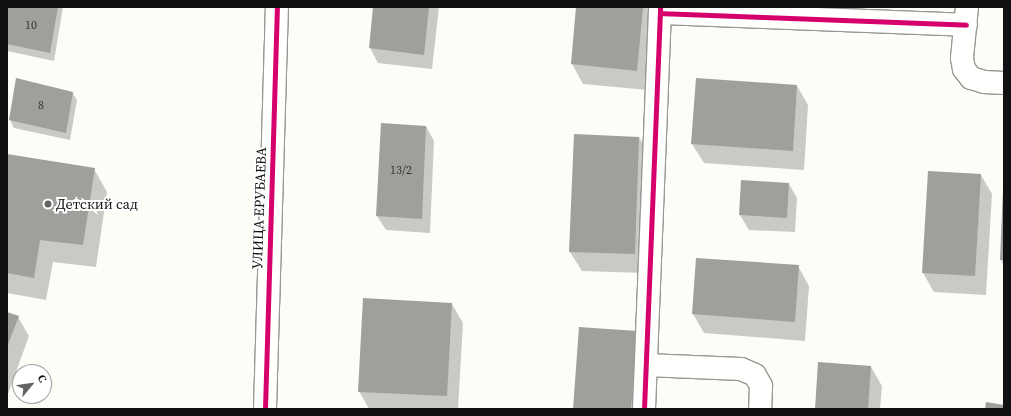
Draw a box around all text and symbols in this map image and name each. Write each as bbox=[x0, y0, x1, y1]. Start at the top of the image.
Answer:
house number: 10 bbox=[25, 19, 37, 33]
house number: 8 bbox=[38, 99, 44, 113]
street label: УЛИЦА ЕРУБАЕВА bbox=[248, 147, 270, 269]
house number: 13/2 bbox=[390, 164, 412, 178]
place label: Детский сад bbox=[56, 196, 138, 212]
marker: Детский сад bbox=[43, 199, 53, 209]
north arrow bbox=[12, 364, 52, 404]
text: С bbox=[34, 372, 50, 385]

